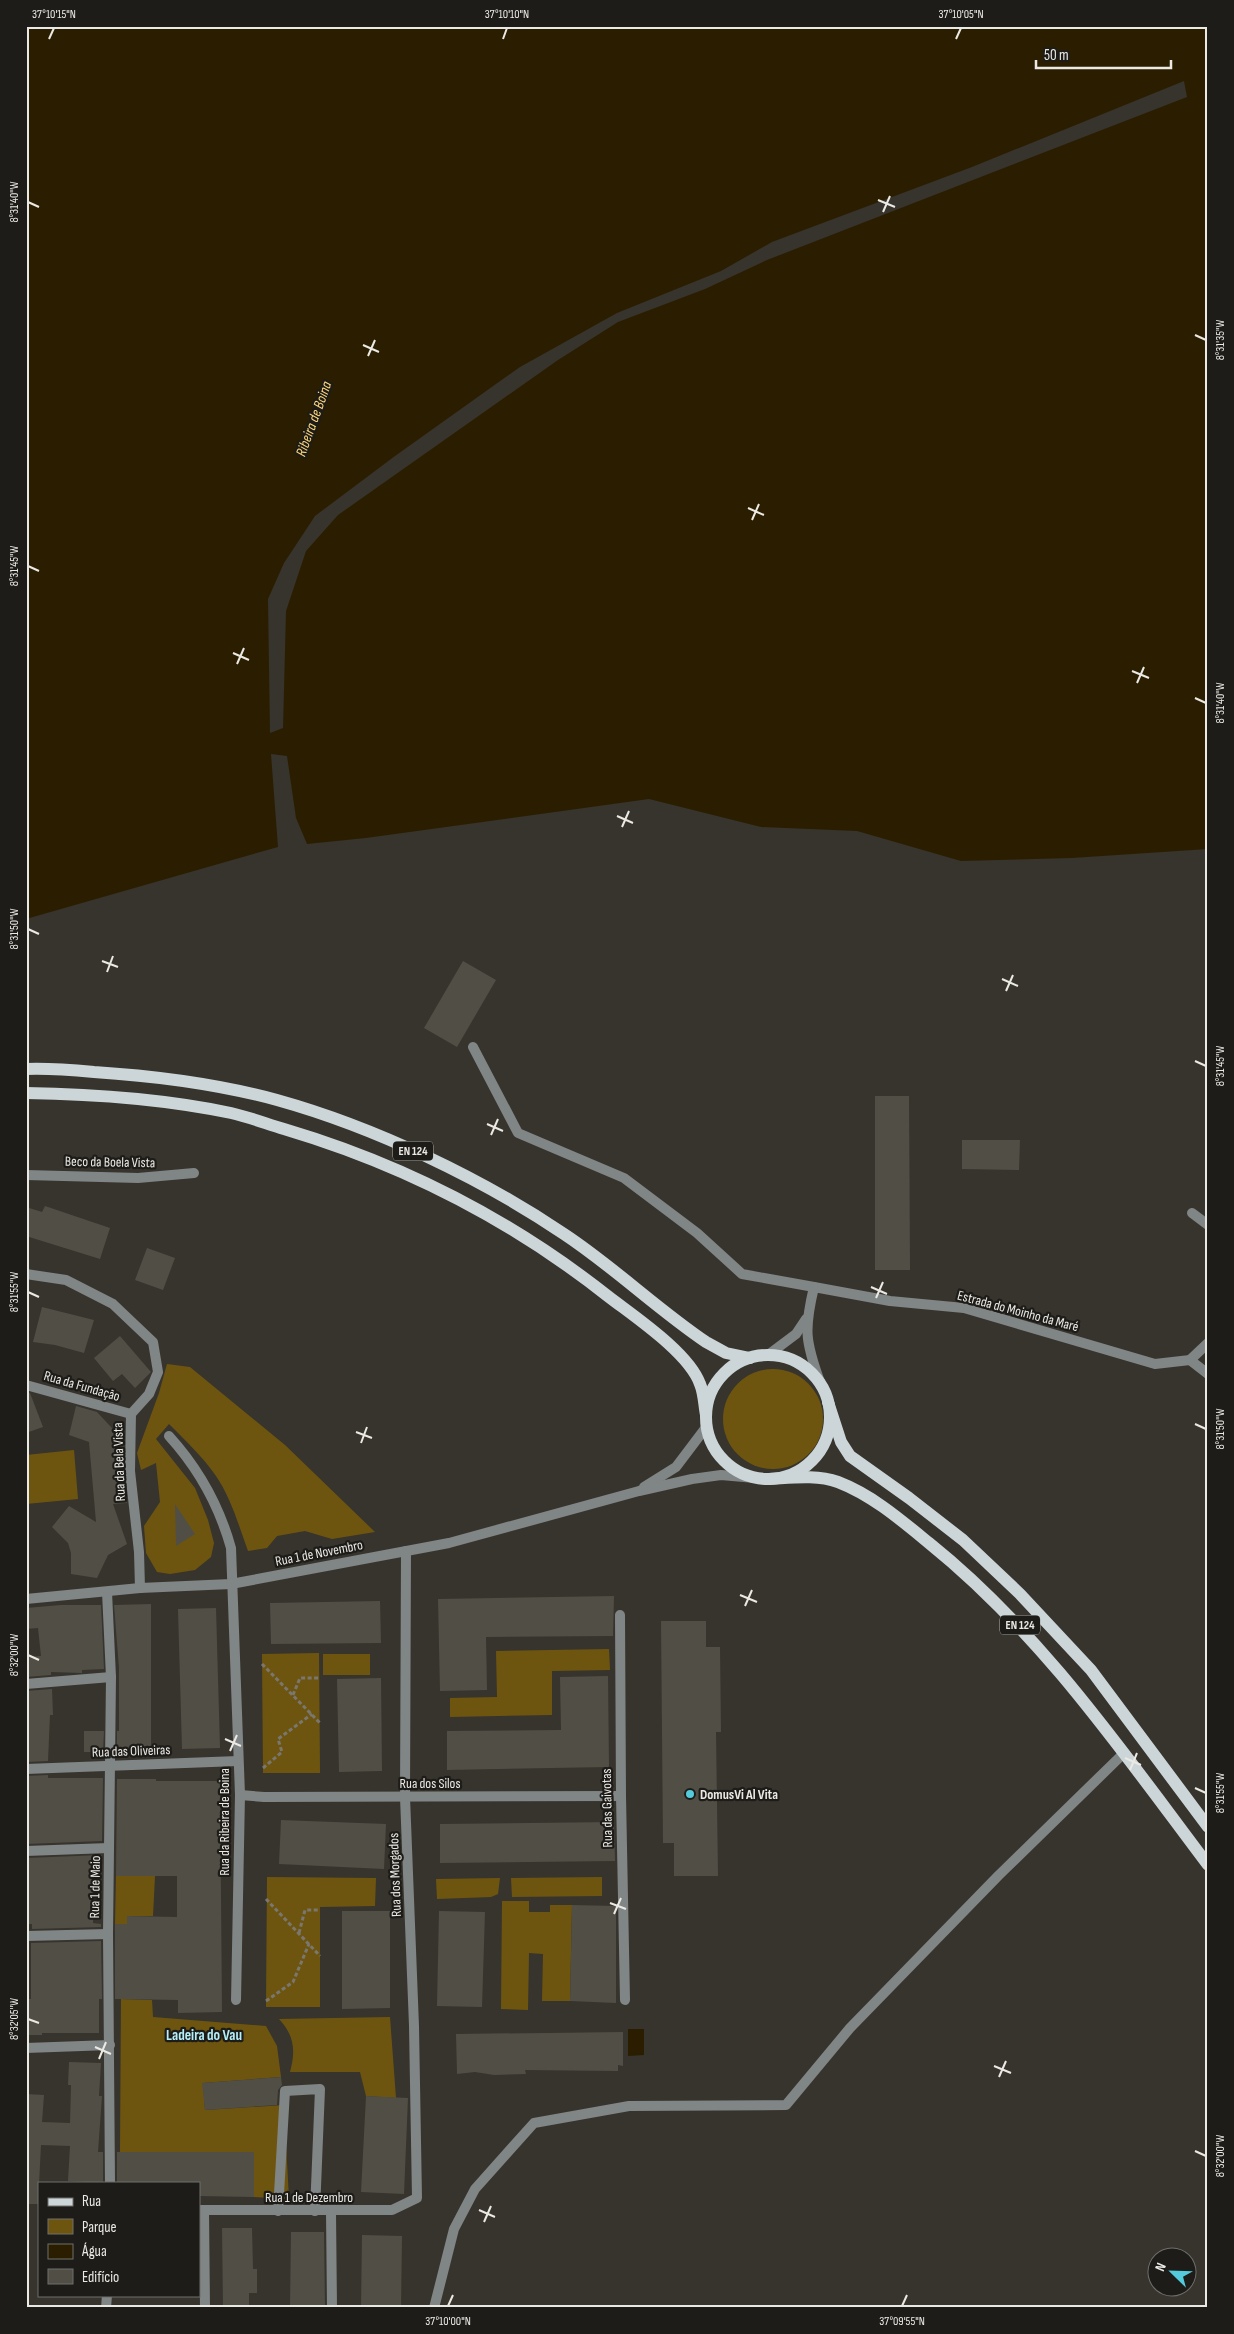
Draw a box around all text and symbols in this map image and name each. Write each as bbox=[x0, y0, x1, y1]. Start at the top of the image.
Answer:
text: 37°10'15"N bbox=[32, 7, 76, 22]
text: 37°10'10"N bbox=[485, 7, 529, 22]
text: 37°10'05"N bbox=[938, 7, 984, 22]
scale bar bbox=[1036, 38, 1172, 70]
text: 50 m bbox=[1044, 46, 1069, 65]
text: 8°31'40"W bbox=[7, 181, 22, 223]
text: 8°31'35"W bbox=[1213, 319, 1228, 360]
water label: Ribeira de Boina bbox=[292, 379, 336, 459]
text: 8°31'45"W bbox=[7, 545, 22, 586]
text: 8°31'40"W bbox=[1213, 682, 1228, 724]
text: 8°31'50"W bbox=[7, 908, 22, 950]
text: 8°31'45"W bbox=[1213, 1045, 1228, 1086]
road number: EN 124 bbox=[393, 1142, 433, 1160]
street label: Beco da Boela Vista bbox=[65, 1153, 155, 1171]
text: 8°31'55"W bbox=[7, 1272, 22, 1312]
street label: Estrada do Moinho da Maré bbox=[955, 1287, 1081, 1335]
street label: Rua da Fundação bbox=[42, 1367, 122, 1405]
text: 8°31'50"W bbox=[1213, 1408, 1228, 1450]
street label: Rua da Bela Vista bbox=[109, 1422, 129, 1502]
street label: Rua 1 de Novembro bbox=[274, 1536, 364, 1570]
road number: EN 124 bbox=[1000, 1616, 1040, 1634]
text: 8°32'00"W bbox=[7, 1634, 22, 1676]
street label: Rua das Oliveiras bbox=[91, 1741, 171, 1761]
street label: Rua da Ribeira de Boina bbox=[216, 1768, 233, 1876]
street label: Rua das Gaivotas bbox=[598, 1768, 616, 1848]
text: 8°31'55"W bbox=[1213, 1773, 1228, 1813]
street label: Rua dos Silos bbox=[400, 1775, 460, 1792]
place label: DomusVi Al Vita bbox=[700, 1786, 778, 1803]
marker: DomusVi Al Vita bbox=[684, 1788, 696, 1800]
street label: Rua dos Morgados bbox=[385, 1833, 405, 1917]
street label: Rua 1 de Maio bbox=[86, 1855, 104, 1919]
text: 8°32'05"W bbox=[7, 1998, 22, 2040]
district label: Ladeira do Vau bbox=[166, 2026, 242, 2045]
text: 8°32'00"W bbox=[1213, 2135, 1228, 2177]
legend bbox=[38, 2182, 200, 2296]
street label: Rua 1 de Dezembro bbox=[265, 2189, 353, 2206]
text: Rua bbox=[82, 2192, 101, 2211]
text: Parque bbox=[82, 2218, 117, 2237]
text: Água bbox=[81, 2242, 107, 2261]
north arrow bbox=[1146, 2246, 1196, 2296]
text: N bbox=[1151, 2260, 1170, 2274]
text: Edifício bbox=[82, 2268, 119, 2287]
text: 37°10'00"N bbox=[425, 2314, 471, 2329]
text: 37°09'55"N bbox=[879, 2314, 925, 2329]

